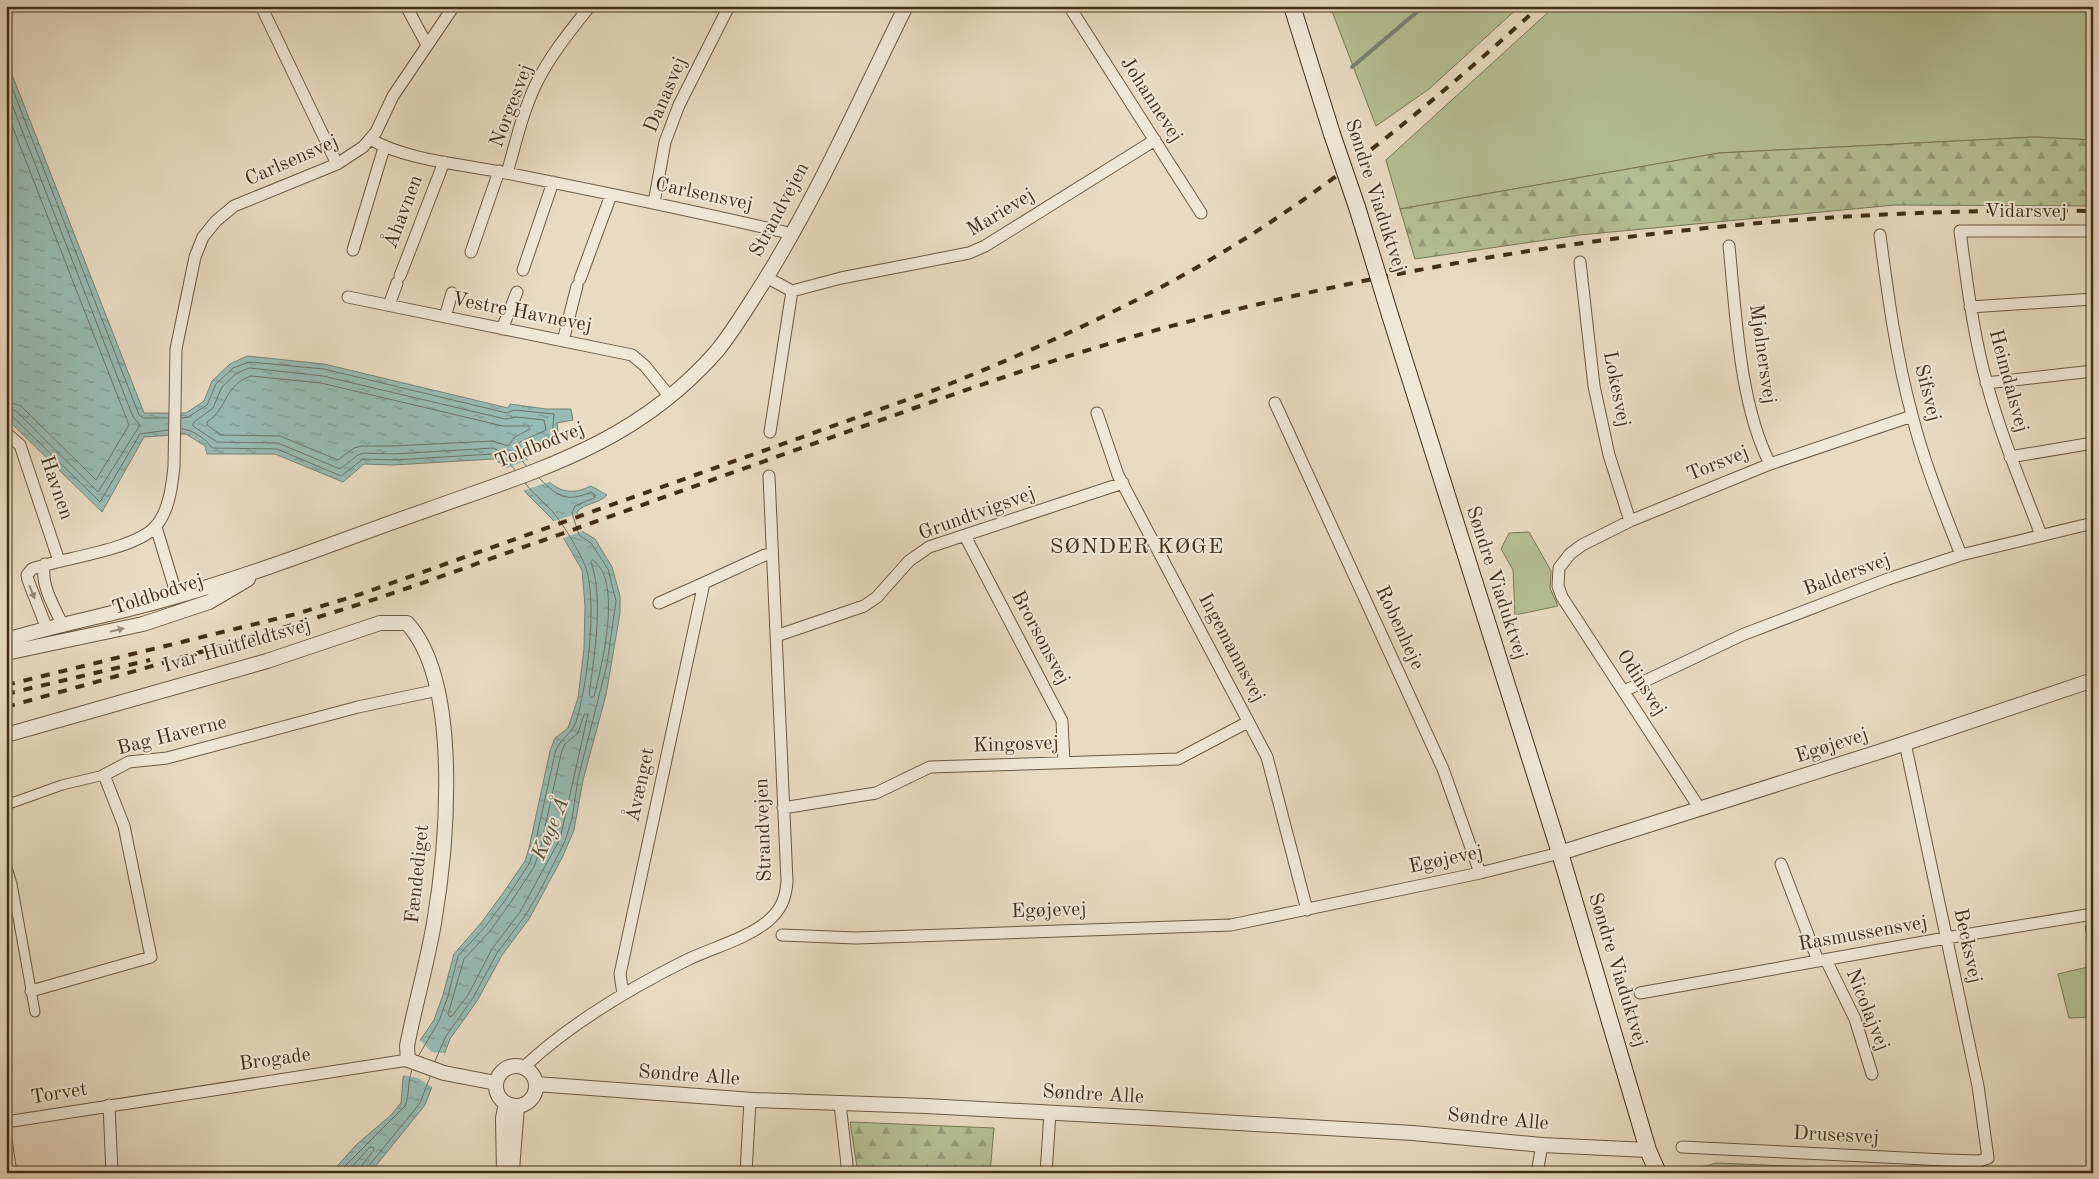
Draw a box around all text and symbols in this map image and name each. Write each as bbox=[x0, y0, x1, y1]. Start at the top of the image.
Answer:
street label: Danasvej bbox=[641, 54, 691, 136]
street label: Johannevej bbox=[1116, 54, 1186, 146]
street label: Norgesvej bbox=[487, 62, 537, 150]
street label: Søndre Viaduktvej bbox=[1341, 117, 1409, 275]
street label: Carlsensvej bbox=[242, 132, 342, 190]
street label: Strandvejen bbox=[747, 159, 813, 261]
street label: Åhavnen bbox=[377, 171, 427, 251]
street label: Carlsensvej bbox=[653, 175, 755, 215]
street label: Marievej bbox=[964, 185, 1038, 241]
street label: Vidarsvej bbox=[1985, 202, 2067, 222]
street label: Vestre Havnevej bbox=[450, 290, 594, 336]
street label: Mjølnersvej bbox=[1745, 303, 1779, 405]
street label: Heimdalsvej bbox=[1985, 327, 2031, 435]
street label: Lokesvej bbox=[1599, 349, 1633, 429]
street label: Sifsvej bbox=[1910, 362, 1944, 424]
street label: Toldbodvej bbox=[492, 419, 588, 473]
street label: Torsvej bbox=[1684, 443, 1752, 485]
street label: Havnen bbox=[36, 453, 76, 523]
street label: Grundtvigsvej bbox=[916, 484, 1038, 544]
street label: Søndre Viaduktvej bbox=[1462, 504, 1530, 662]
district label: SØNDER KØGE bbox=[1050, 536, 1224, 558]
street label: Baldersvej bbox=[1801, 550, 1893, 600]
street label: Toldbodvej bbox=[110, 571, 206, 619]
street label: Robenheje bbox=[1371, 583, 1427, 673]
one-way arrow bbox=[29, 585, 37, 599]
street label: Brorsonsvej bbox=[1007, 588, 1073, 688]
street label: Ingemannsvej bbox=[1194, 590, 1268, 706]
street label: Ivar Huitfeldtsvej bbox=[161, 615, 313, 677]
one-way arrow bbox=[110, 626, 125, 634]
street label: Odinsvej bbox=[1612, 646, 1670, 720]
street label: Bag Haverne bbox=[115, 713, 229, 759]
street label: Egøjevej bbox=[1793, 725, 1871, 767]
street label: Kingosvej bbox=[973, 734, 1059, 756]
street label: Åvænget bbox=[619, 745, 659, 824]
street label: Strandvejen bbox=[752, 778, 776, 882]
water label: Køge Å bbox=[524, 793, 573, 864]
street label: Fændediget bbox=[403, 823, 433, 925]
street label: Egøjevej bbox=[1407, 842, 1485, 878]
street label: Søndre Viaduktvej bbox=[1584, 890, 1650, 1050]
street label: Egøjevej bbox=[1011, 900, 1087, 922]
street label: Becksvej bbox=[1949, 907, 1985, 985]
street label: Rasmussensvej bbox=[1797, 913, 1929, 955]
street label: Nicolajvej bbox=[1842, 966, 1892, 1054]
street label: Brogade bbox=[238, 1045, 312, 1075]
street label: Søndre Alle bbox=[638, 1062, 740, 1090]
street label: Torvet bbox=[29, 1080, 89, 1108]
street label: Søndre Alle bbox=[1042, 1082, 1144, 1108]
street label: Søndre Alle bbox=[1446, 1106, 1550, 1134]
street label: Drusesvej bbox=[1792, 1124, 1880, 1148]

